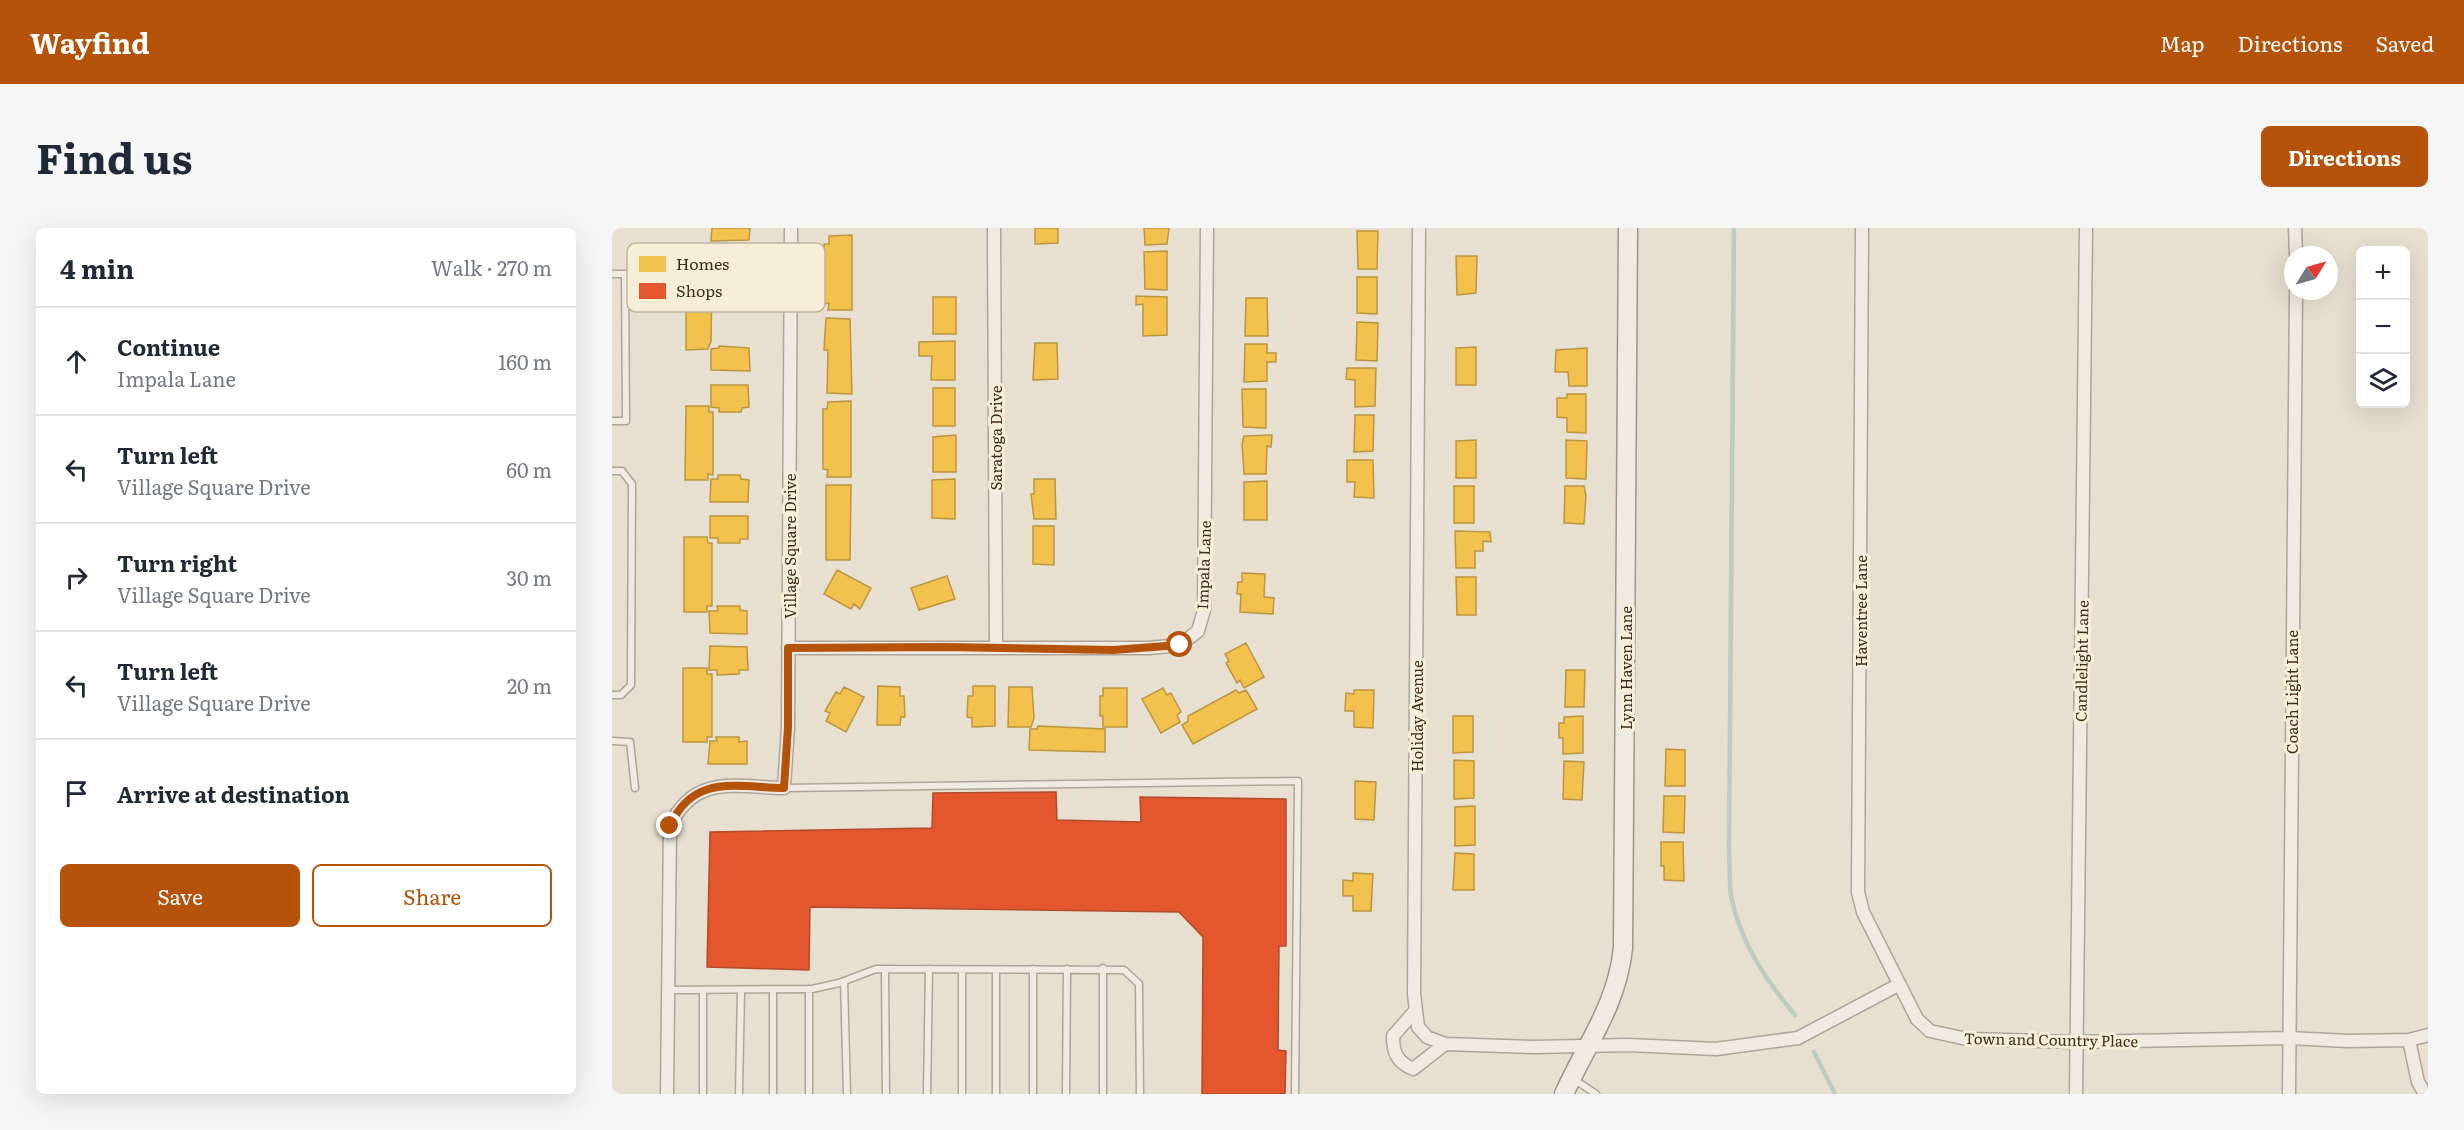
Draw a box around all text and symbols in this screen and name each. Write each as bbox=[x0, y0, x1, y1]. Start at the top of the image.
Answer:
text: Wayfind bbox=[30, 21, 150, 63]
text: Map bbox=[2160, 27, 2205, 58]
text: Directions bbox=[2238, 27, 2343, 58]
text: Saved bbox=[2376, 27, 2434, 58]
text: Find us bbox=[36, 125, 193, 187]
button: Directions bbox=[2261, 126, 2428, 187]
legend bbox=[627, 243, 825, 312]
north arrow bbox=[2284, 246, 2338, 300]
map controls bbox=[2356, 246, 2410, 408]
button: + bbox=[2356, 246, 2410, 300]
text: 4 min bbox=[60, 248, 134, 287]
text: Homes bbox=[676, 251, 729, 275]
text: Walk · 270 m bbox=[431, 252, 552, 282]
text: Shops bbox=[676, 278, 722, 302]
button: − bbox=[2356, 300, 2410, 354]
text: Continue bbox=[117, 330, 220, 363]
icon: ahead bbox=[60, 345, 93, 378]
text: 160 m bbox=[498, 346, 552, 376]
button: layers bbox=[2356, 354, 2410, 408]
text: Impala Lane bbox=[117, 363, 236, 393]
street label: Saratoga Drive bbox=[984, 385, 1007, 490]
text: Turn left bbox=[117, 438, 218, 471]
icon: left bbox=[60, 453, 93, 486]
text: 60 m bbox=[506, 454, 552, 484]
text: Village Square Drive bbox=[117, 471, 311, 501]
street label: Village Square Drive bbox=[778, 473, 801, 619]
street label: Impala Lane bbox=[1190, 520, 1216, 610]
text: Turn right bbox=[117, 546, 237, 579]
street label: Haventree Lane bbox=[1849, 555, 1872, 667]
icon: right bbox=[60, 561, 93, 594]
text: 30 m bbox=[506, 562, 552, 592]
text: Village Square Drive bbox=[117, 579, 311, 609]
street label: Candlelight Lane bbox=[2068, 600, 2094, 722]
street label: Lynn Haven Lane bbox=[1614, 606, 1637, 730]
street label: Coach Light Lane bbox=[2280, 630, 2303, 754]
route start bbox=[1166, 631, 1192, 657]
text: Turn left bbox=[117, 654, 218, 687]
street label: Holiday Avenue bbox=[1405, 660, 1428, 772]
icon: left bbox=[60, 669, 93, 702]
text: 20 m bbox=[507, 670, 552, 700]
text: Village Square Drive bbox=[117, 687, 311, 717]
icon: arrive bbox=[60, 777, 93, 810]
text: Arrive at destination bbox=[117, 777, 350, 810]
route end bbox=[656, 812, 682, 838]
button: Save bbox=[60, 864, 300, 927]
button: Share bbox=[312, 864, 552, 927]
street label: Town and Country Place bbox=[1964, 1026, 2139, 1052]

